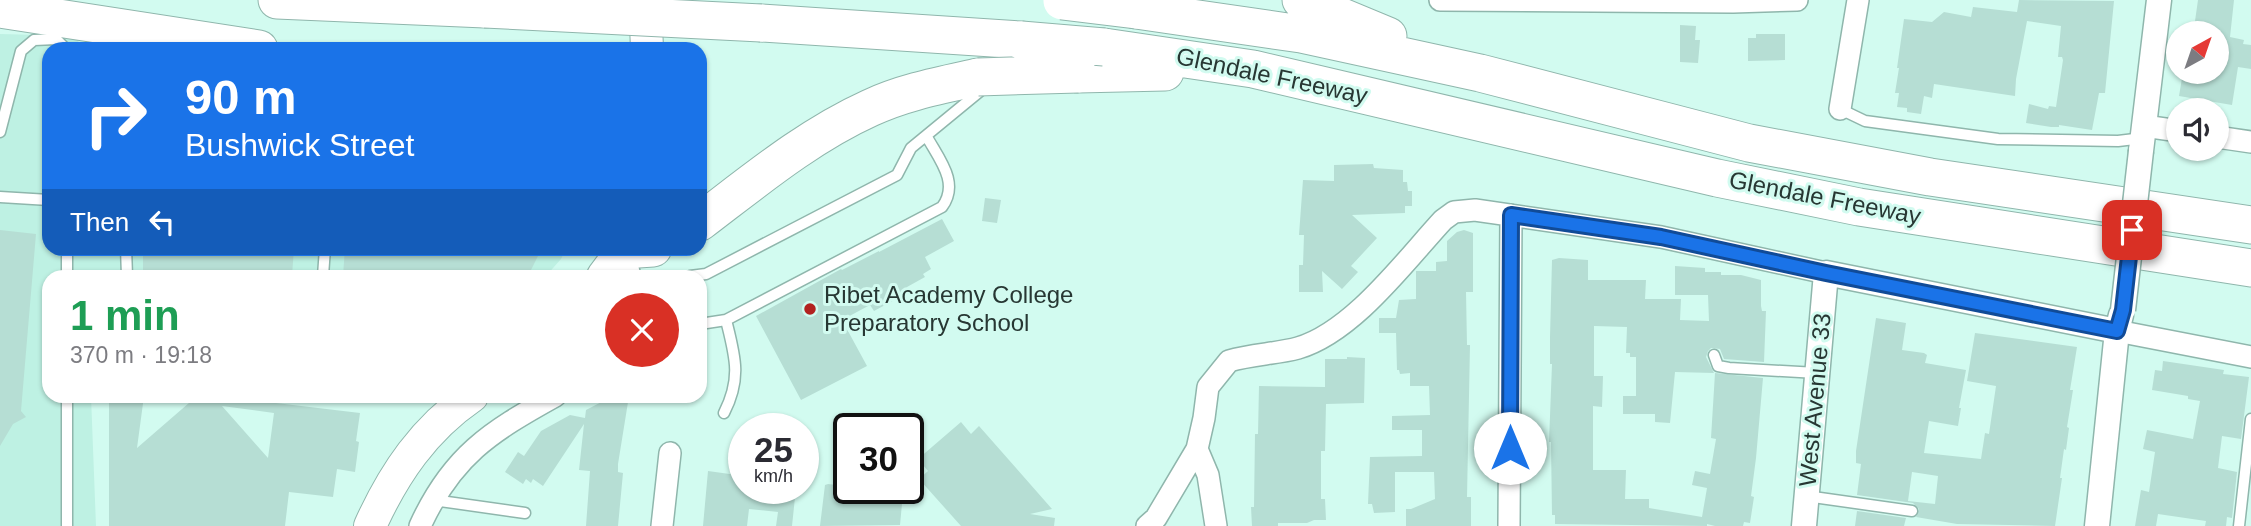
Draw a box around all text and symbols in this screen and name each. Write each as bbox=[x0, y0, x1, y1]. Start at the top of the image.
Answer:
north arrow bbox=[2166, 21, 2230, 84]
map controls bbox=[2166, 21, 2229, 161]
street label: Glendale Freeway bbox=[1174, 42, 1370, 109]
icon: right bbox=[70, 70, 161, 161]
text: 90 m bbox=[185, 70, 297, 124]
button: sound bbox=[2166, 98, 2229, 161]
text: Bushwick Street bbox=[185, 127, 414, 163]
street label: Glendale Freeway bbox=[1727, 166, 1923, 229]
pin bbox=[2102, 200, 2162, 260]
icon: left bbox=[143, 203, 181, 241]
text: Then bbox=[70, 207, 129, 237]
icon: arrive bbox=[2113, 211, 2151, 249]
place label: Ribet Academy College Preparatory School bbox=[824, 281, 1073, 336]
text: 1 min bbox=[70, 292, 180, 339]
button: close bbox=[605, 293, 679, 367]
marker: Ribet Academy College Preparatory School bbox=[802, 301, 818, 317]
street label: West Avenue 33 bbox=[1793, 312, 1836, 488]
text: 370 m · 19:18 bbox=[70, 342, 212, 368]
position arrow bbox=[1473, 411, 1547, 485]
speed limit sign: 30 bbox=[833, 413, 924, 504]
text: 25 bbox=[754, 430, 793, 469]
text: km/h bbox=[754, 466, 793, 486]

